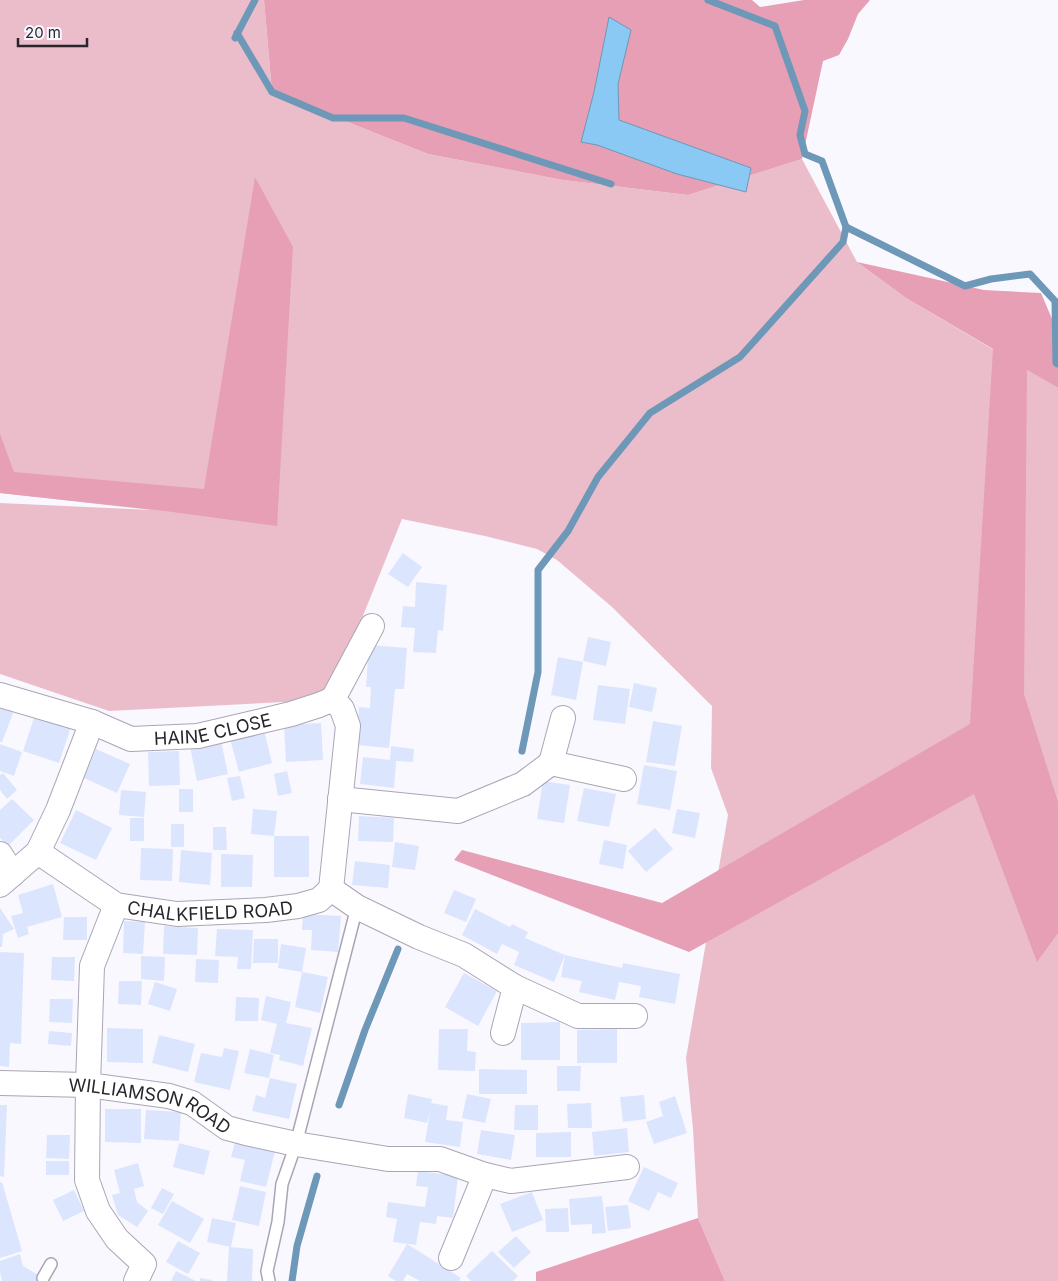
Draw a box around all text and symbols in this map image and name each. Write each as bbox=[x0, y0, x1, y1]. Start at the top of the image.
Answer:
scale bar bbox=[18, 15, 86, 47]
text: 20 m bbox=[25, 23, 61, 42]
street label: HAINE CLOSE bbox=[154, 709, 273, 748]
street label: CHALKFIELD ROAD bbox=[126, 896, 294, 925]
street label: WILLIAMSON ROAD bbox=[68, 1074, 235, 1138]

